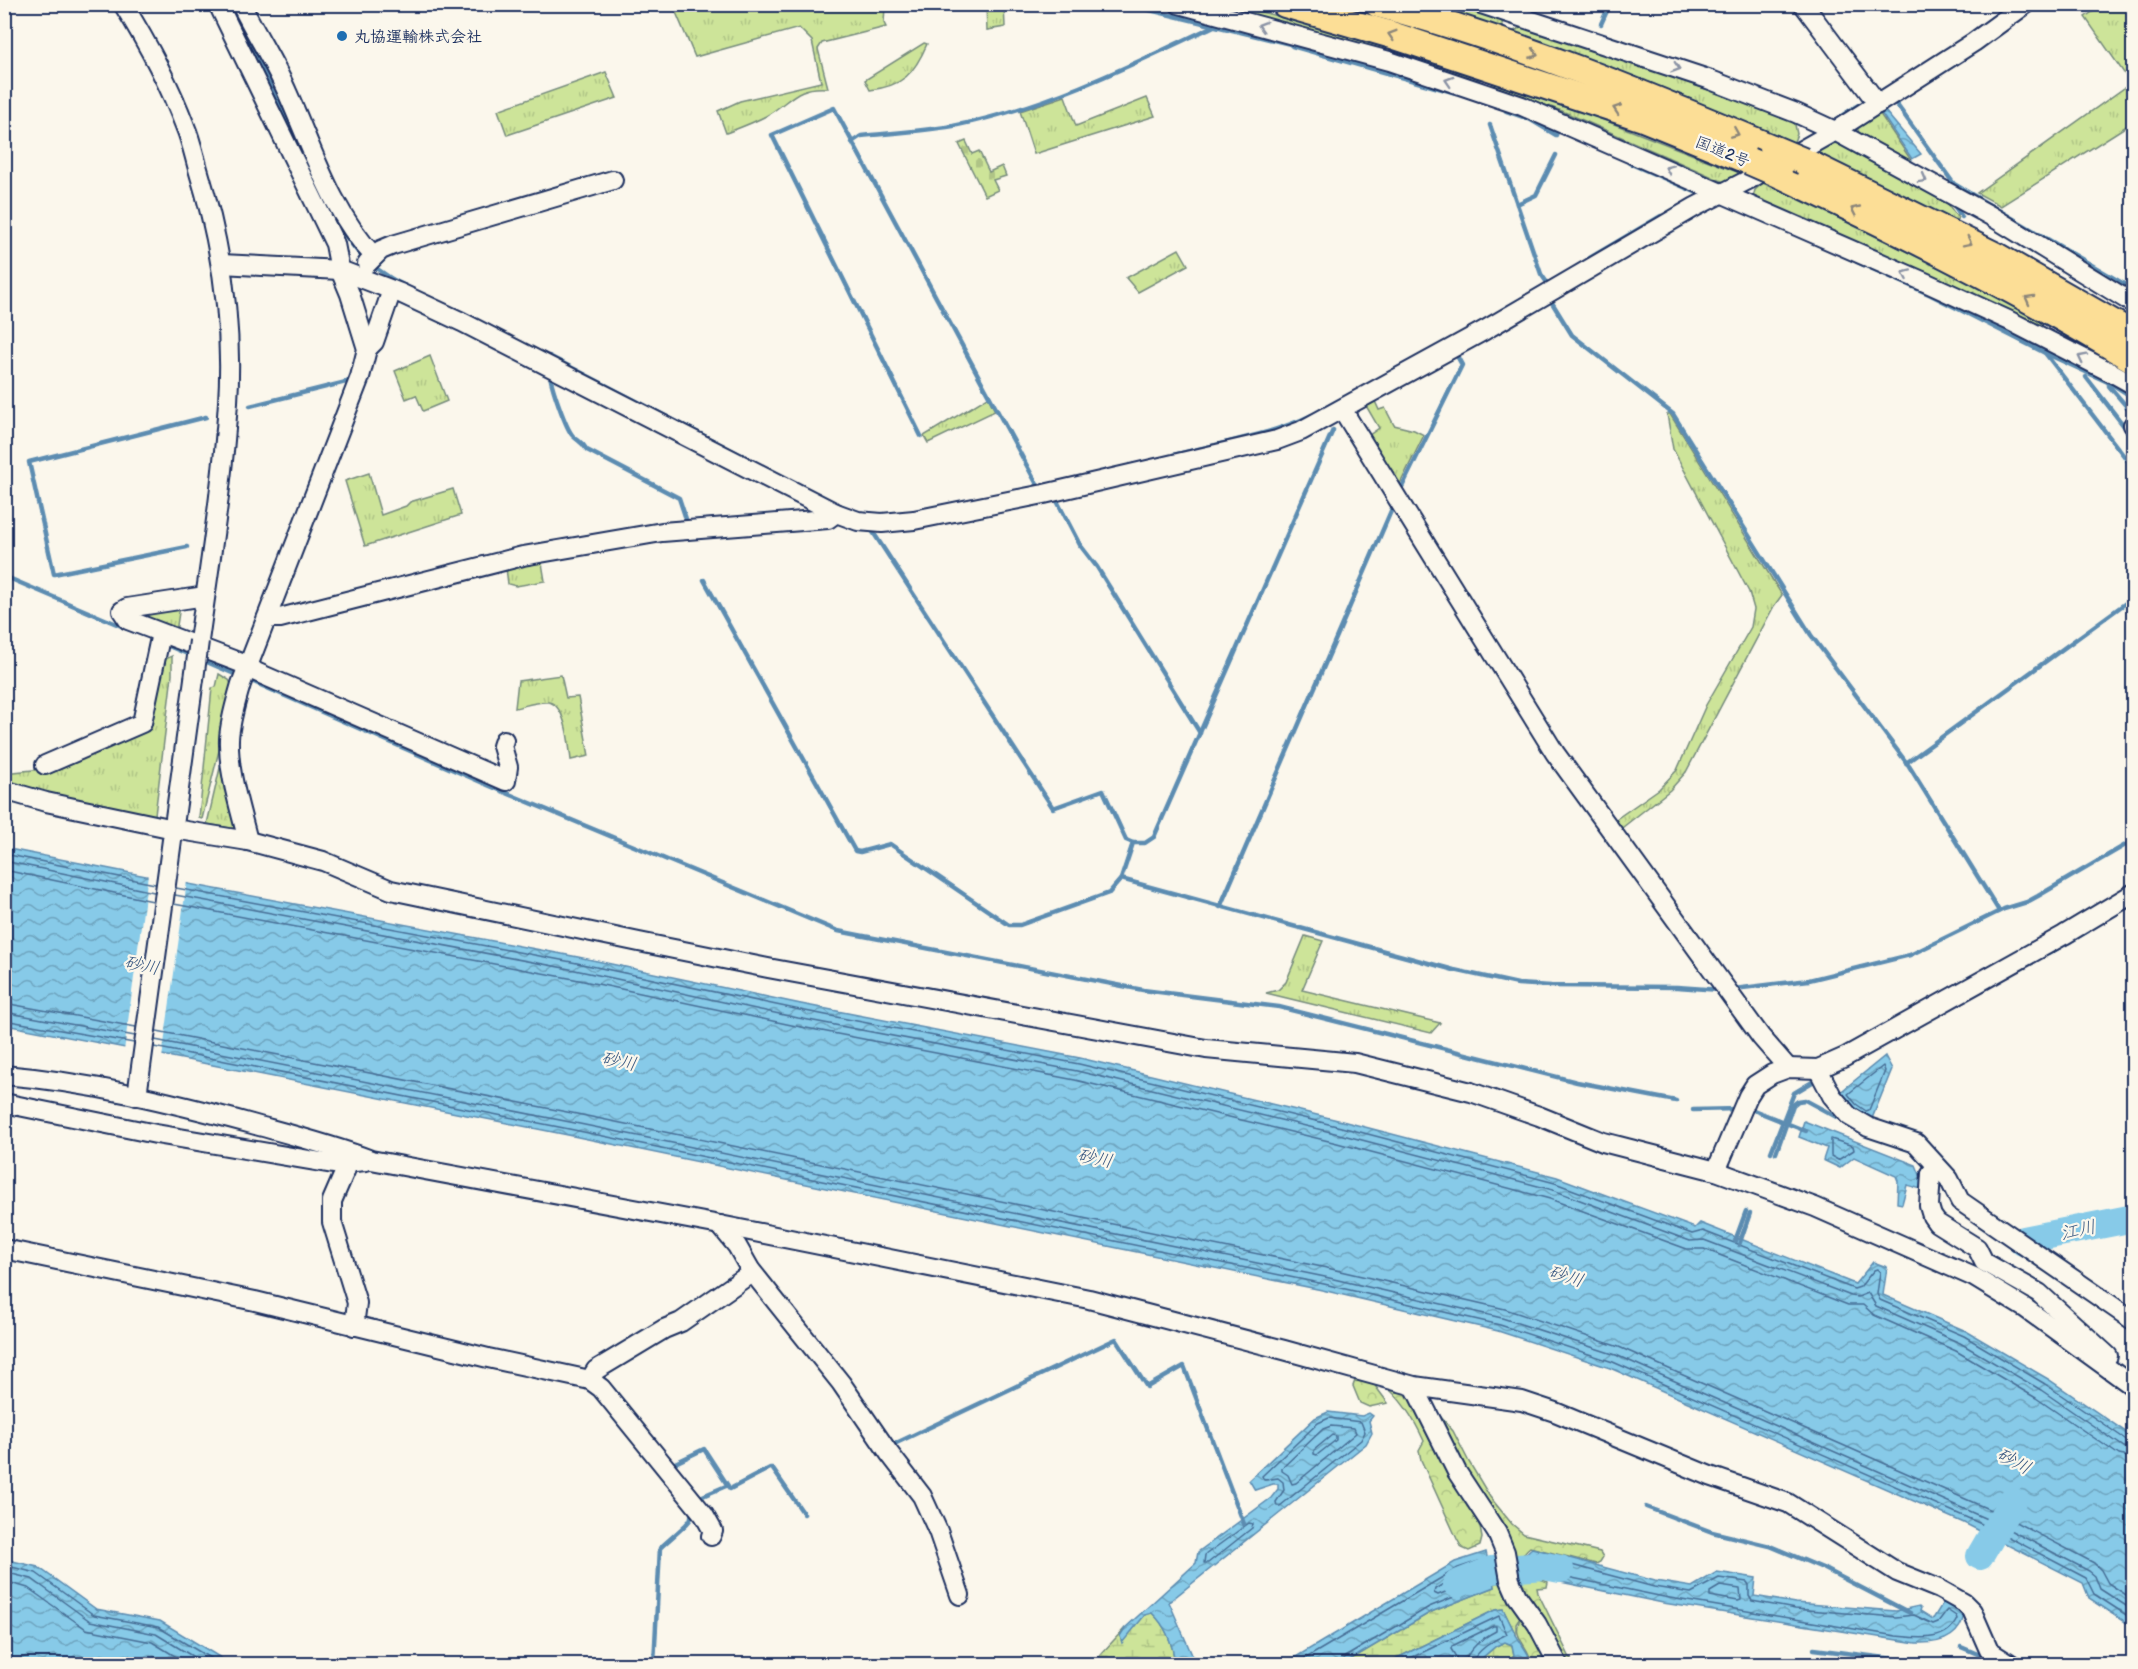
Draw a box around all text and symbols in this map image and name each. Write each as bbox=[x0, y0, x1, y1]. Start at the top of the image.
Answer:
one-way arrow bbox=[1257, 21, 1268, 33]
place label: 丸協運輸株式会社 bbox=[354, 28, 482, 47]
marker: 丸協運輸株式会社 bbox=[335, 29, 349, 43]
one-way arrow bbox=[1387, 30, 1398, 42]
one-way arrow bbox=[1528, 46, 1538, 59]
one-way arrow bbox=[1670, 61, 1681, 73]
one-way arrow bbox=[1444, 76, 1455, 88]
one-way arrow bbox=[1612, 104, 1623, 117]
one-way arrow bbox=[1728, 126, 1739, 138]
street label: 国道2号 bbox=[1692, 133, 1753, 172]
one-way arrow bbox=[1664, 164, 1675, 176]
one-way arrow bbox=[1917, 172, 1927, 183]
one-way arrow bbox=[1851, 205, 1862, 217]
one-way arrow bbox=[1962, 234, 1973, 246]
one-way arrow bbox=[1902, 269, 1913, 281]
one-way arrow bbox=[2024, 295, 2035, 306]
one-way arrow bbox=[2078, 353, 2089, 365]
water label: 砂川 bbox=[122, 952, 162, 979]
water label: 砂川 bbox=[599, 1048, 639, 1075]
water label: 砂川 bbox=[1075, 1145, 1115, 1172]
water label: 江川 bbox=[2058, 1216, 2098, 1245]
water label: 砂川 bbox=[1546, 1261, 1586, 1292]
water label: 砂川 bbox=[1993, 1444, 2035, 1479]

